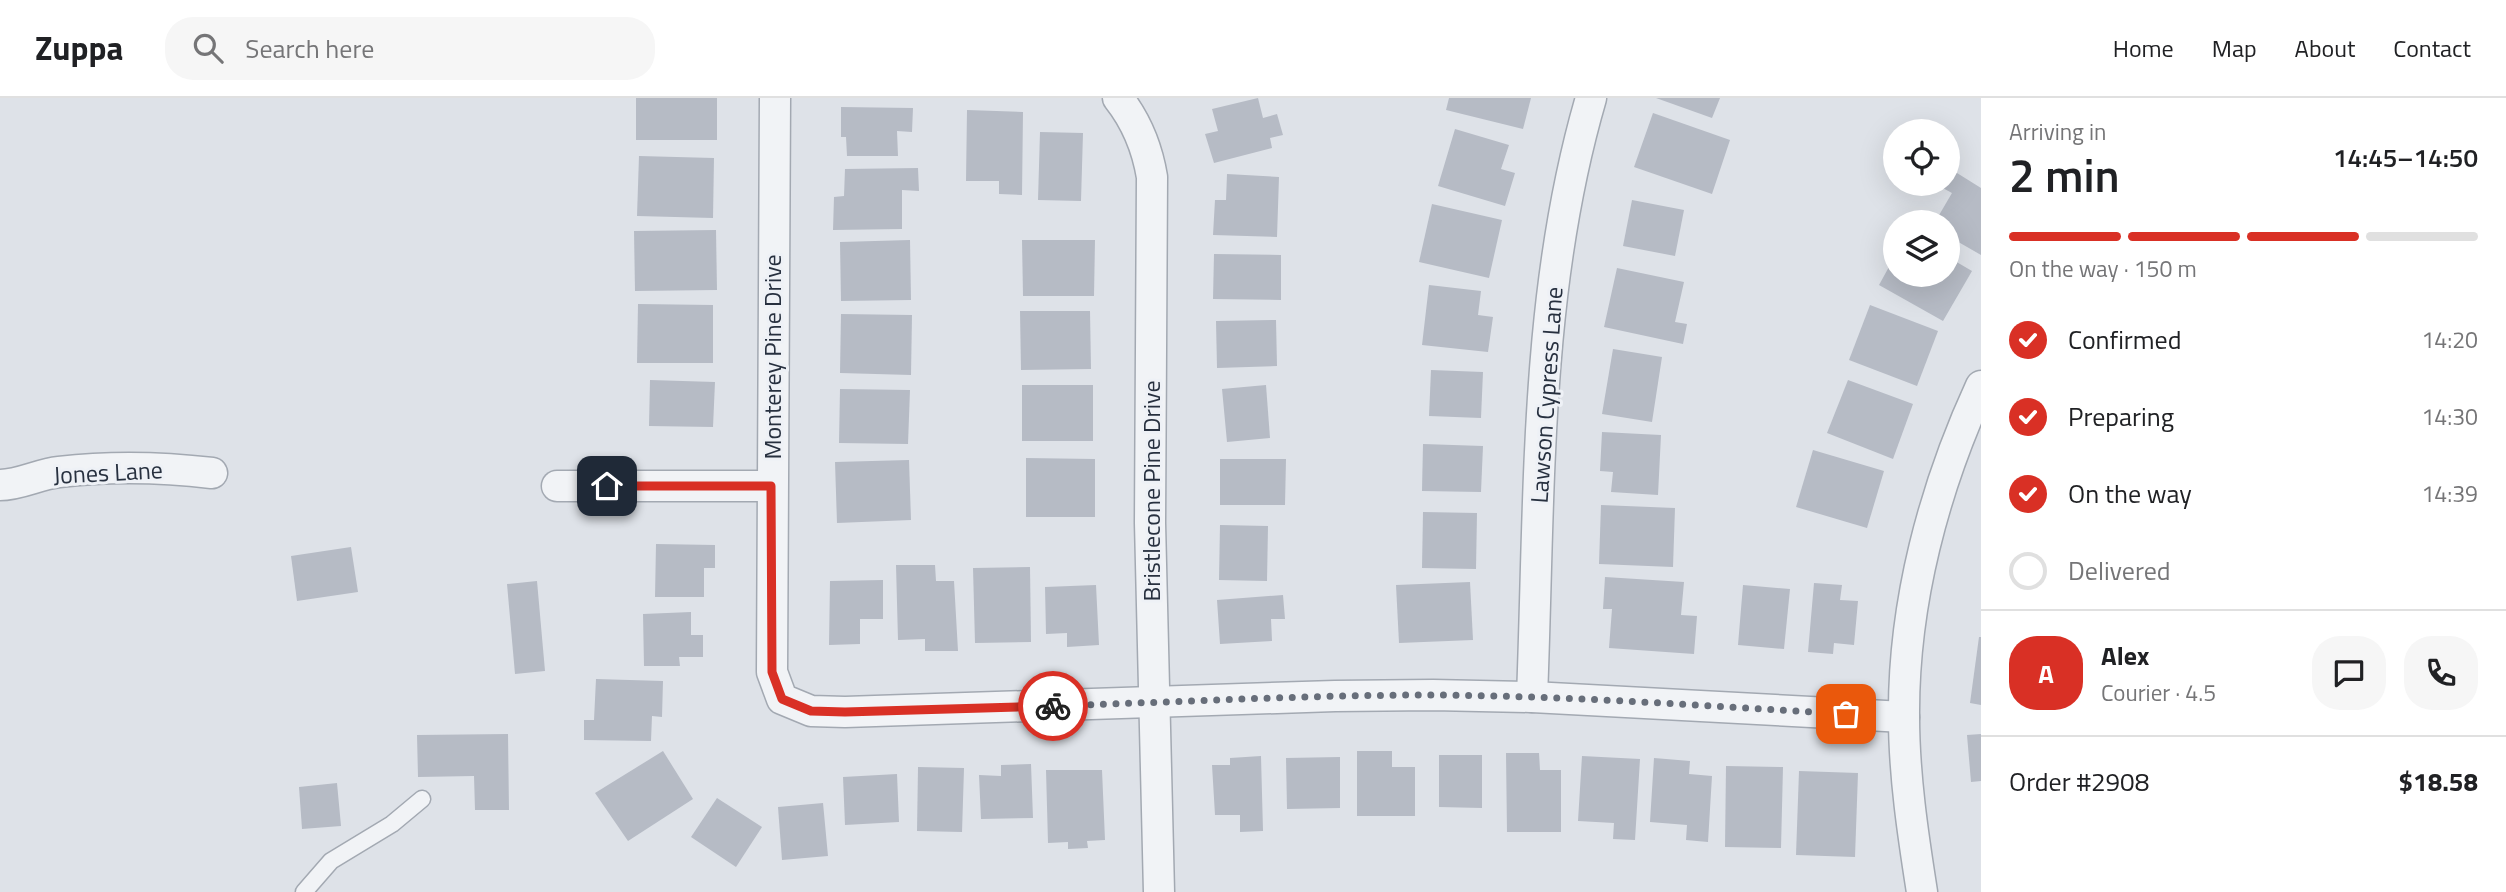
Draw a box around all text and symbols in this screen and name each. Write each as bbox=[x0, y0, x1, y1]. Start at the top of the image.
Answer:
search box bbox=[165, 17, 655, 80]
text: Zuppa bbox=[35, 23, 123, 73]
icon: search bbox=[189, 29, 227, 67]
text: Search here bbox=[245, 29, 374, 68]
text: Home bbox=[2113, 30, 2174, 66]
text: Map bbox=[2212, 30, 2257, 66]
text: About bbox=[2295, 30, 2355, 66]
text: Contact bbox=[2393, 30, 2471, 66]
text: Arriving in bbox=[2009, 114, 2106, 149]
map controls bbox=[1883, 119, 1960, 287]
button: locate bbox=[1883, 119, 1960, 196]
text: 14:45–14:50 bbox=[2333, 138, 2478, 177]
text: 2 min bbox=[2009, 140, 2120, 210]
button: layers bbox=[1883, 210, 1960, 287]
text: On the way · 150 m bbox=[2009, 251, 2197, 286]
street label: Monterey Pine Drive bbox=[754, 254, 790, 460]
street label: Lawson Cypress Lane bbox=[1520, 286, 1572, 504]
text: Confirmed bbox=[2068, 320, 2182, 359]
icon: check bbox=[2009, 321, 2047, 359]
text: 14:20 bbox=[2421, 322, 2478, 357]
street label: Bristlecone Pine Drive bbox=[1133, 380, 1169, 602]
text: Preparing bbox=[2068, 397, 2174, 436]
icon: check bbox=[2009, 398, 2047, 436]
text: 14:30 bbox=[2421, 399, 2478, 434]
street label: Jones Lane bbox=[52, 451, 164, 493]
pin bbox=[577, 456, 637, 516]
icon: home bbox=[588, 467, 626, 505]
text: On the way bbox=[2068, 474, 2192, 513]
icon: check bbox=[2009, 475, 2047, 513]
text: 14:39 bbox=[2421, 476, 2478, 511]
text: Delivered bbox=[2068, 551, 2171, 590]
text: Alex bbox=[2101, 636, 2149, 675]
button: chat bbox=[2312, 636, 2386, 710]
button: phone bbox=[2404, 636, 2478, 710]
text: A bbox=[2038, 654, 2054, 693]
courier bbox=[1018, 671, 1088, 741]
text: Courier · 4.5 bbox=[2101, 675, 2216, 710]
pin bbox=[1816, 684, 1876, 744]
icon: bike bbox=[1034, 687, 1072, 725]
icon: bag bbox=[1827, 695, 1865, 733]
text: Order #2908 bbox=[2009, 762, 2149, 801]
text: $18.58 bbox=[2399, 762, 2478, 801]

